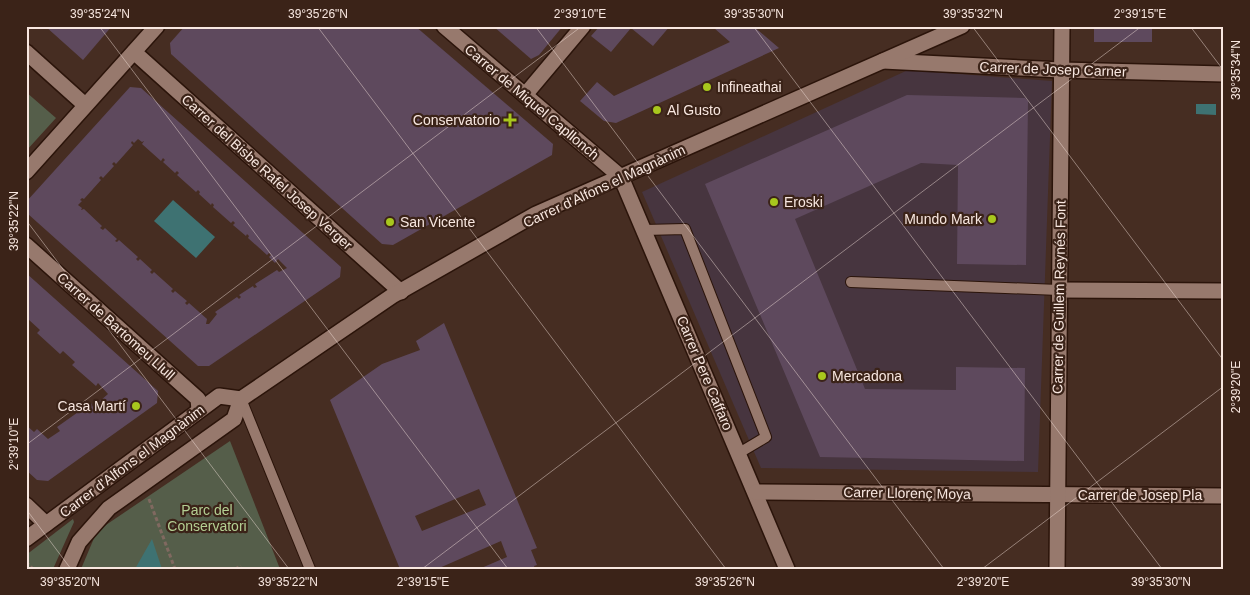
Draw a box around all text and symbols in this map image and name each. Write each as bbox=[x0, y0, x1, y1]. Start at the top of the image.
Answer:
text: 39°35'24"N bbox=[70, 7, 130, 21]
text: 39°35'26"N bbox=[288, 7, 348, 21]
text: 2°39'10"E bbox=[554, 7, 606, 21]
text: 39°35'30"N bbox=[724, 7, 784, 21]
text: 39°35'32"N bbox=[943, 7, 1003, 21]
text: 2°39'15"E bbox=[1114, 7, 1166, 21]
text: 39°35'34"N bbox=[1229, 40, 1243, 100]
street label: Carrer de Miquel Capllonch bbox=[462, 41, 602, 163]
street label: Carrer de Josep Carner bbox=[979, 58, 1127, 80]
place label: Infineathai bbox=[717, 79, 782, 95]
marker: Infineathai bbox=[701, 81, 713, 93]
street label: Carrer del Bisbe Rafel Josep Verger bbox=[178, 91, 356, 253]
place label: Al Gusto bbox=[667, 102, 721, 118]
marker: Al Gusto bbox=[651, 104, 663, 116]
place label: Conservatorio bbox=[413, 112, 500, 128]
marker: Conservatorio bbox=[504, 114, 516, 126]
street label: Carrer d'Alfons el Magnànim bbox=[520, 141, 688, 231]
text: 39°35'22"N bbox=[7, 191, 21, 251]
place label: Eroski bbox=[784, 194, 823, 210]
marker: Eroski bbox=[768, 196, 780, 208]
street label: Carrer de Guillem Reynés Font bbox=[1049, 200, 1069, 394]
place label: Mundo Mark bbox=[904, 211, 983, 227]
marker: Mundo Mark bbox=[986, 213, 998, 225]
place label: San Vicente bbox=[400, 214, 475, 230]
marker: San Vicente bbox=[384, 216, 396, 228]
street label: Carrer de Bartomeu Llull bbox=[54, 269, 178, 383]
street label: Carrer Pere Caffaro bbox=[674, 313, 736, 433]
text: 2°39'20"E bbox=[1229, 361, 1243, 413]
place label: Mercadona bbox=[832, 368, 902, 384]
marker: Mercadona bbox=[816, 370, 828, 382]
place label: Casa Martí bbox=[58, 398, 126, 414]
marker: Casa Martí bbox=[130, 400, 142, 412]
street label: Carrer d'Alfons el Magnànim bbox=[57, 401, 207, 521]
text: 2°39'10"E bbox=[7, 418, 21, 470]
street label: Carrer Llorenç Moya bbox=[843, 484, 971, 502]
street label: Carrer de Josep Pla bbox=[1078, 487, 1202, 503]
park label: Parc del Conservatori bbox=[167, 502, 247, 534]
text: 39°35'20"N bbox=[40, 575, 100, 589]
text: 39°35'22"N bbox=[258, 575, 318, 589]
text: 2°39'15"E bbox=[397, 575, 449, 589]
text: 39°35'26"N bbox=[695, 575, 755, 589]
text: 2°39'20"E bbox=[957, 575, 1009, 589]
text: 39°35'30"N bbox=[1131, 575, 1191, 589]

